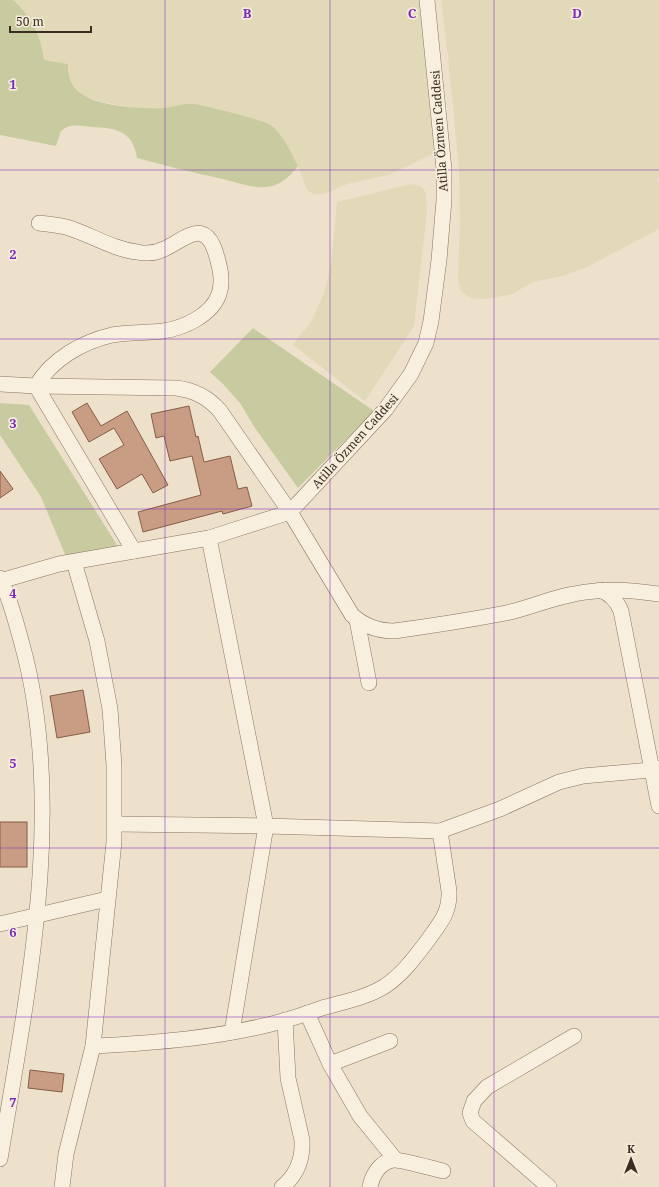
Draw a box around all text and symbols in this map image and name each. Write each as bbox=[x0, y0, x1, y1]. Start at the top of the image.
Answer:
text: B bbox=[243, 4, 252, 22]
text: C bbox=[408, 4, 417, 22]
text: D bbox=[572, 4, 582, 22]
scale bar bbox=[10, 8, 91, 34]
text: 50 m bbox=[16, 13, 44, 30]
street label: Atilla Özmen Caddesi bbox=[426, 69, 452, 192]
text: 1 bbox=[9, 75, 17, 93]
text: 2 bbox=[9, 245, 17, 263]
street label: Atilla Özmen Caddesi bbox=[308, 390, 402, 492]
text: 3 bbox=[9, 414, 17, 432]
text: 4 bbox=[9, 584, 17, 602]
text: 5 bbox=[9, 754, 17, 772]
text: 6 bbox=[9, 923, 17, 941]
text: 7 bbox=[9, 1093, 17, 1111]
north arrow bbox=[611, 1139, 651, 1179]
text: K bbox=[627, 1141, 636, 1156]

